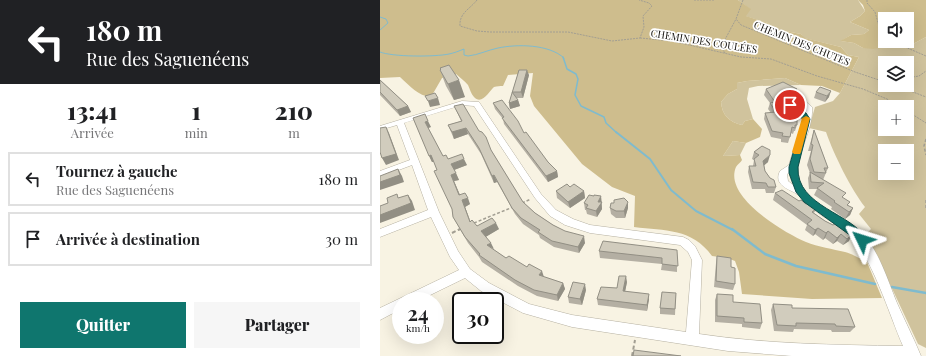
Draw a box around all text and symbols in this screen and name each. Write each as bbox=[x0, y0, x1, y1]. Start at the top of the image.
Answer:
text: 180 m bbox=[86, 11, 162, 48]
map controls bbox=[878, 12, 914, 180]
button: sound bbox=[878, 12, 914, 48]
icon: left bbox=[20, 16, 72, 68]
street label: CHEMIN DES CHUTES bbox=[752, 17, 852, 69]
street label: CHEMIN DES COULÉES bbox=[650, 26, 758, 56]
text: Rue des Saguenéens bbox=[86, 47, 249, 71]
button: layers bbox=[878, 56, 914, 92]
pin bbox=[773, 88, 807, 122]
text: 13:41 bbox=[67, 94, 118, 126]
text: 1 bbox=[192, 94, 201, 126]
text: 210 bbox=[275, 94, 313, 126]
icon: arrive bbox=[779, 94, 801, 116]
button: + bbox=[878, 100, 914, 136]
text: Arrivée bbox=[71, 124, 114, 141]
text: min bbox=[185, 124, 208, 141]
text: m bbox=[288, 124, 300, 141]
button: − bbox=[878, 144, 914, 180]
text: Tournez à gauche bbox=[56, 161, 178, 181]
icon: left bbox=[22, 168, 44, 190]
text: 180 m bbox=[319, 169, 358, 189]
text: Rue des Saguenéens bbox=[56, 181, 174, 198]
position arrow bbox=[841, 219, 883, 261]
icon: arrive bbox=[22, 228, 44, 250]
text: Arrivée à destination bbox=[56, 229, 200, 249]
text: 30 m bbox=[325, 229, 358, 249]
speed limit sign: 30 bbox=[452, 292, 504, 344]
text: 24 bbox=[407, 299, 429, 326]
button: Quitter bbox=[20, 302, 186, 348]
button: Partager bbox=[194, 302, 360, 348]
text: km/h bbox=[406, 321, 430, 335]

